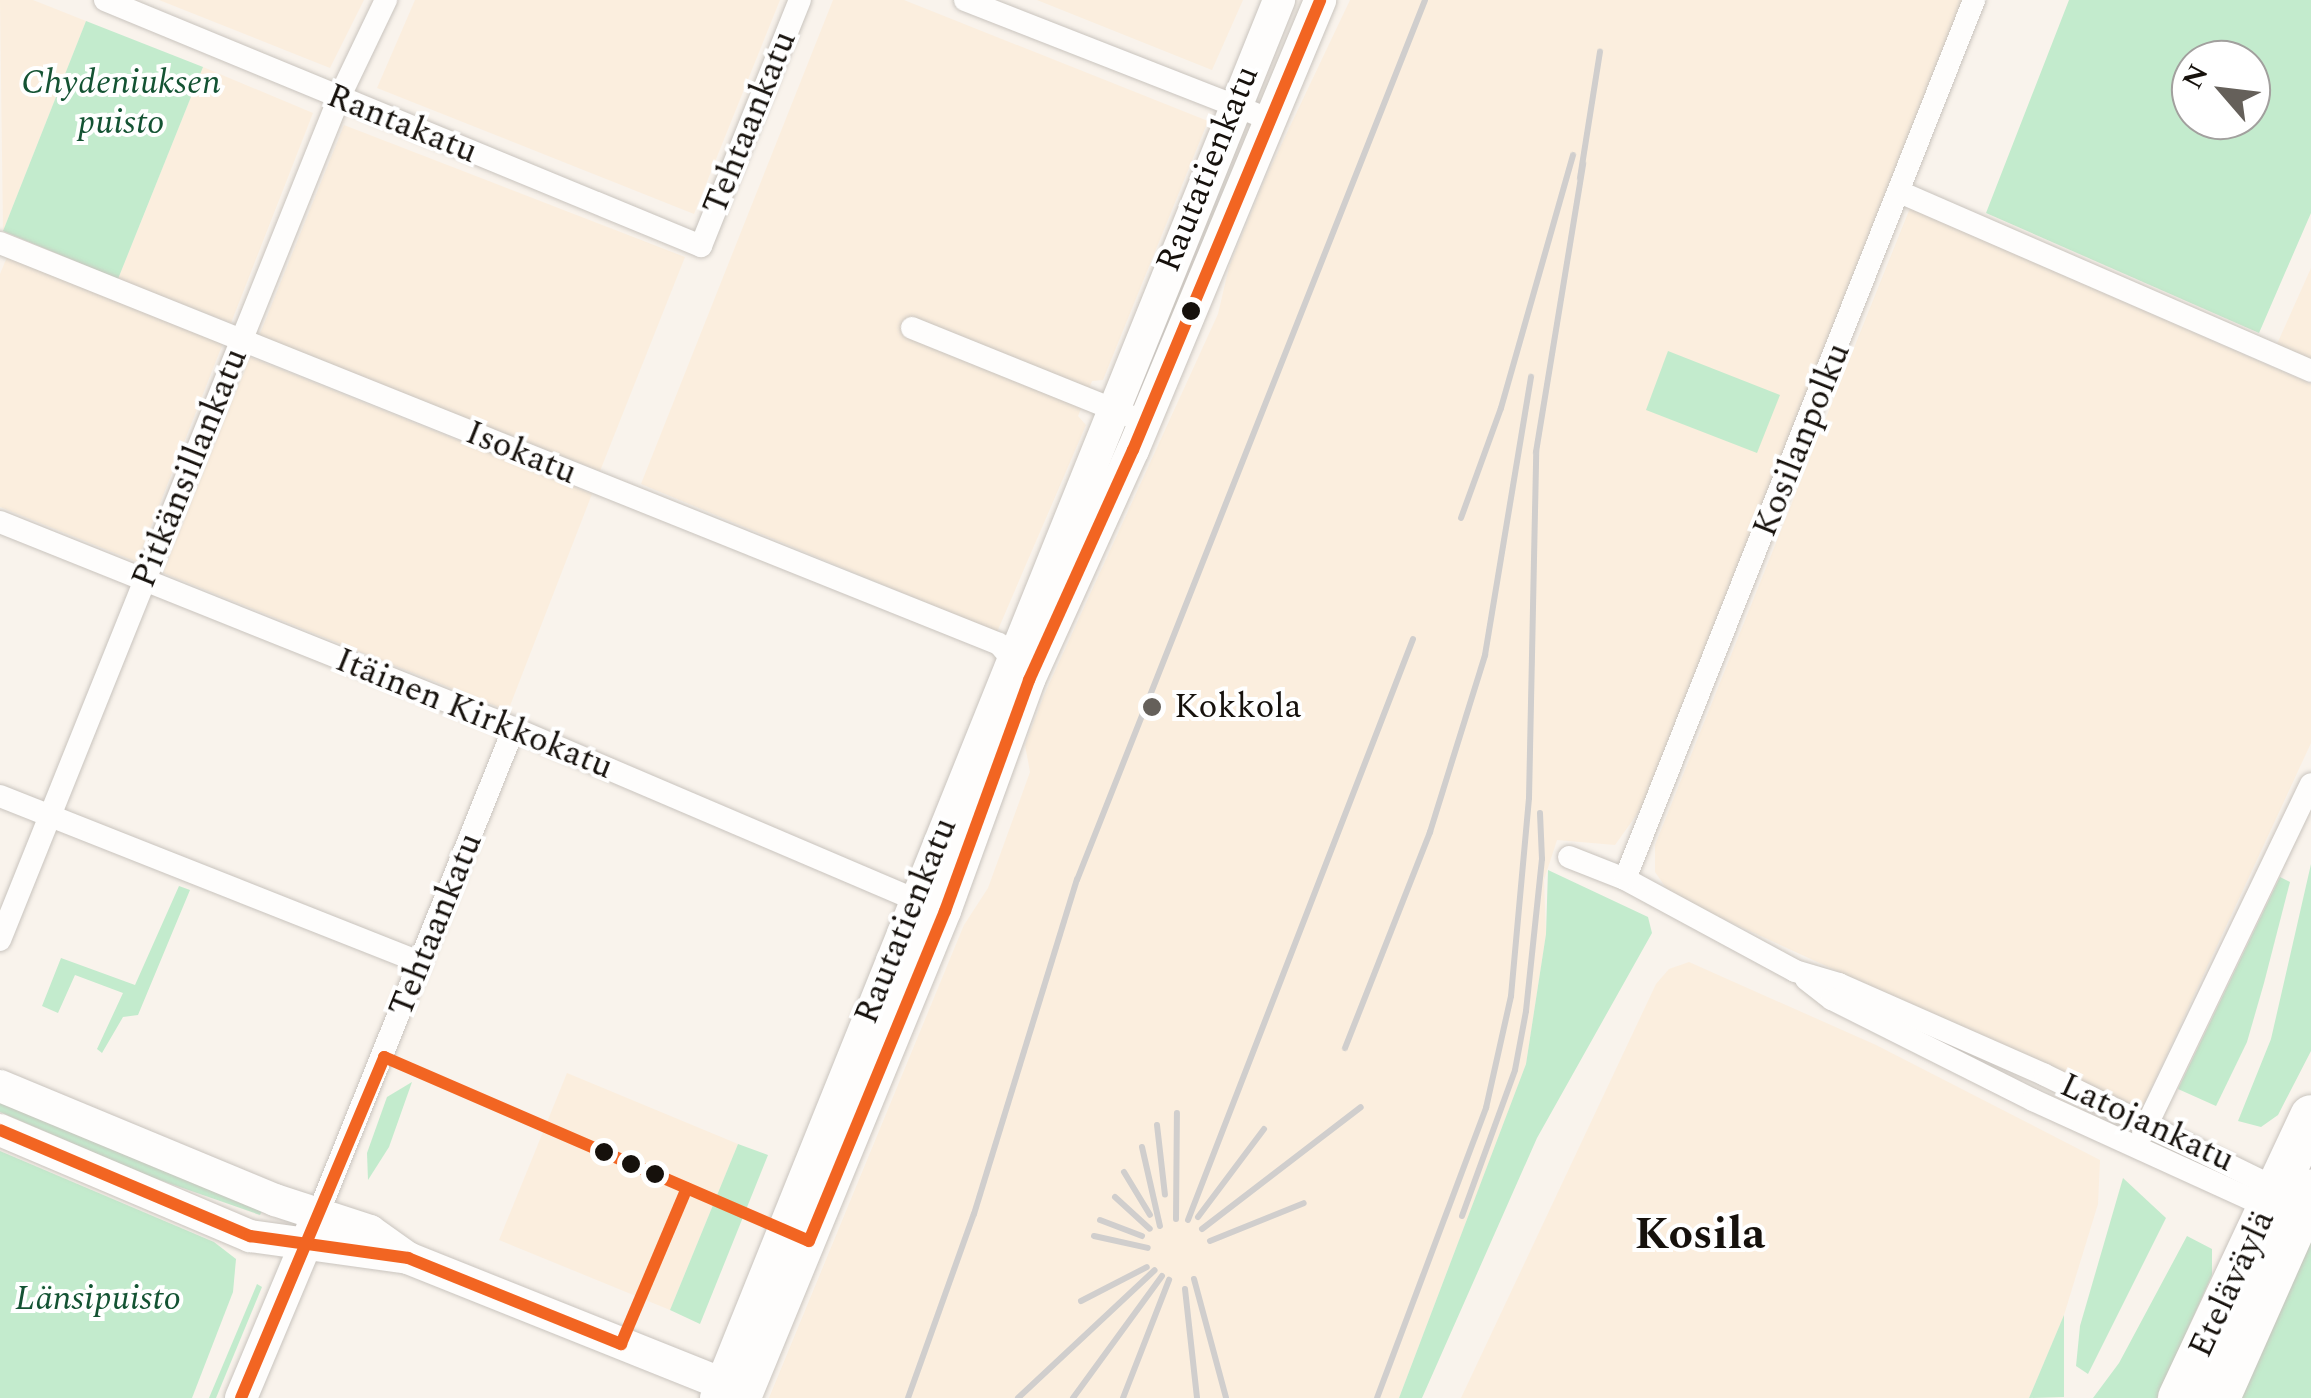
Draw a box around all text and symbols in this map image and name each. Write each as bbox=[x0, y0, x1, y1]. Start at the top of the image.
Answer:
street label: Tehtaankatu bbox=[694, 25, 806, 221]
north arrow bbox=[2171, 40, 2271, 140]
text: N bbox=[2171, 56, 2220, 97]
street label: Rautatienkatu bbox=[1148, 60, 1268, 278]
park label: Chydeniuksen puisto bbox=[21, 62, 221, 144]
street label: Rantakatu bbox=[321, 75, 483, 173]
unlabelled marker bbox=[1181, 301, 1201, 321]
street label: Kosilanpolku bbox=[1744, 337, 1860, 543]
street label: Pitkänsillankatu bbox=[123, 342, 257, 594]
street label: Isokatu bbox=[459, 412, 583, 494]
street label: Itäinen Kirkkokatu bbox=[329, 639, 619, 789]
place label: Kokkola bbox=[1174, 686, 1302, 728]
marker: Kokkola bbox=[1139, 694, 1165, 720]
street label: Rautatienkatu bbox=[846, 812, 966, 1030]
street label: Tehtaankatu bbox=[380, 827, 492, 1023]
street label: Latojankatu bbox=[2053, 1064, 2241, 1182]
unlabelled marker bbox=[594, 1142, 614, 1162]
unlabelled marker bbox=[621, 1154, 641, 1174]
unlabelled marker bbox=[645, 1164, 665, 1184]
street label: Eteläväylä bbox=[2180, 1204, 2284, 1364]
district label: Kosila bbox=[1634, 1208, 1766, 1262]
park label: Länsipuisto bbox=[15, 1278, 181, 1320]

